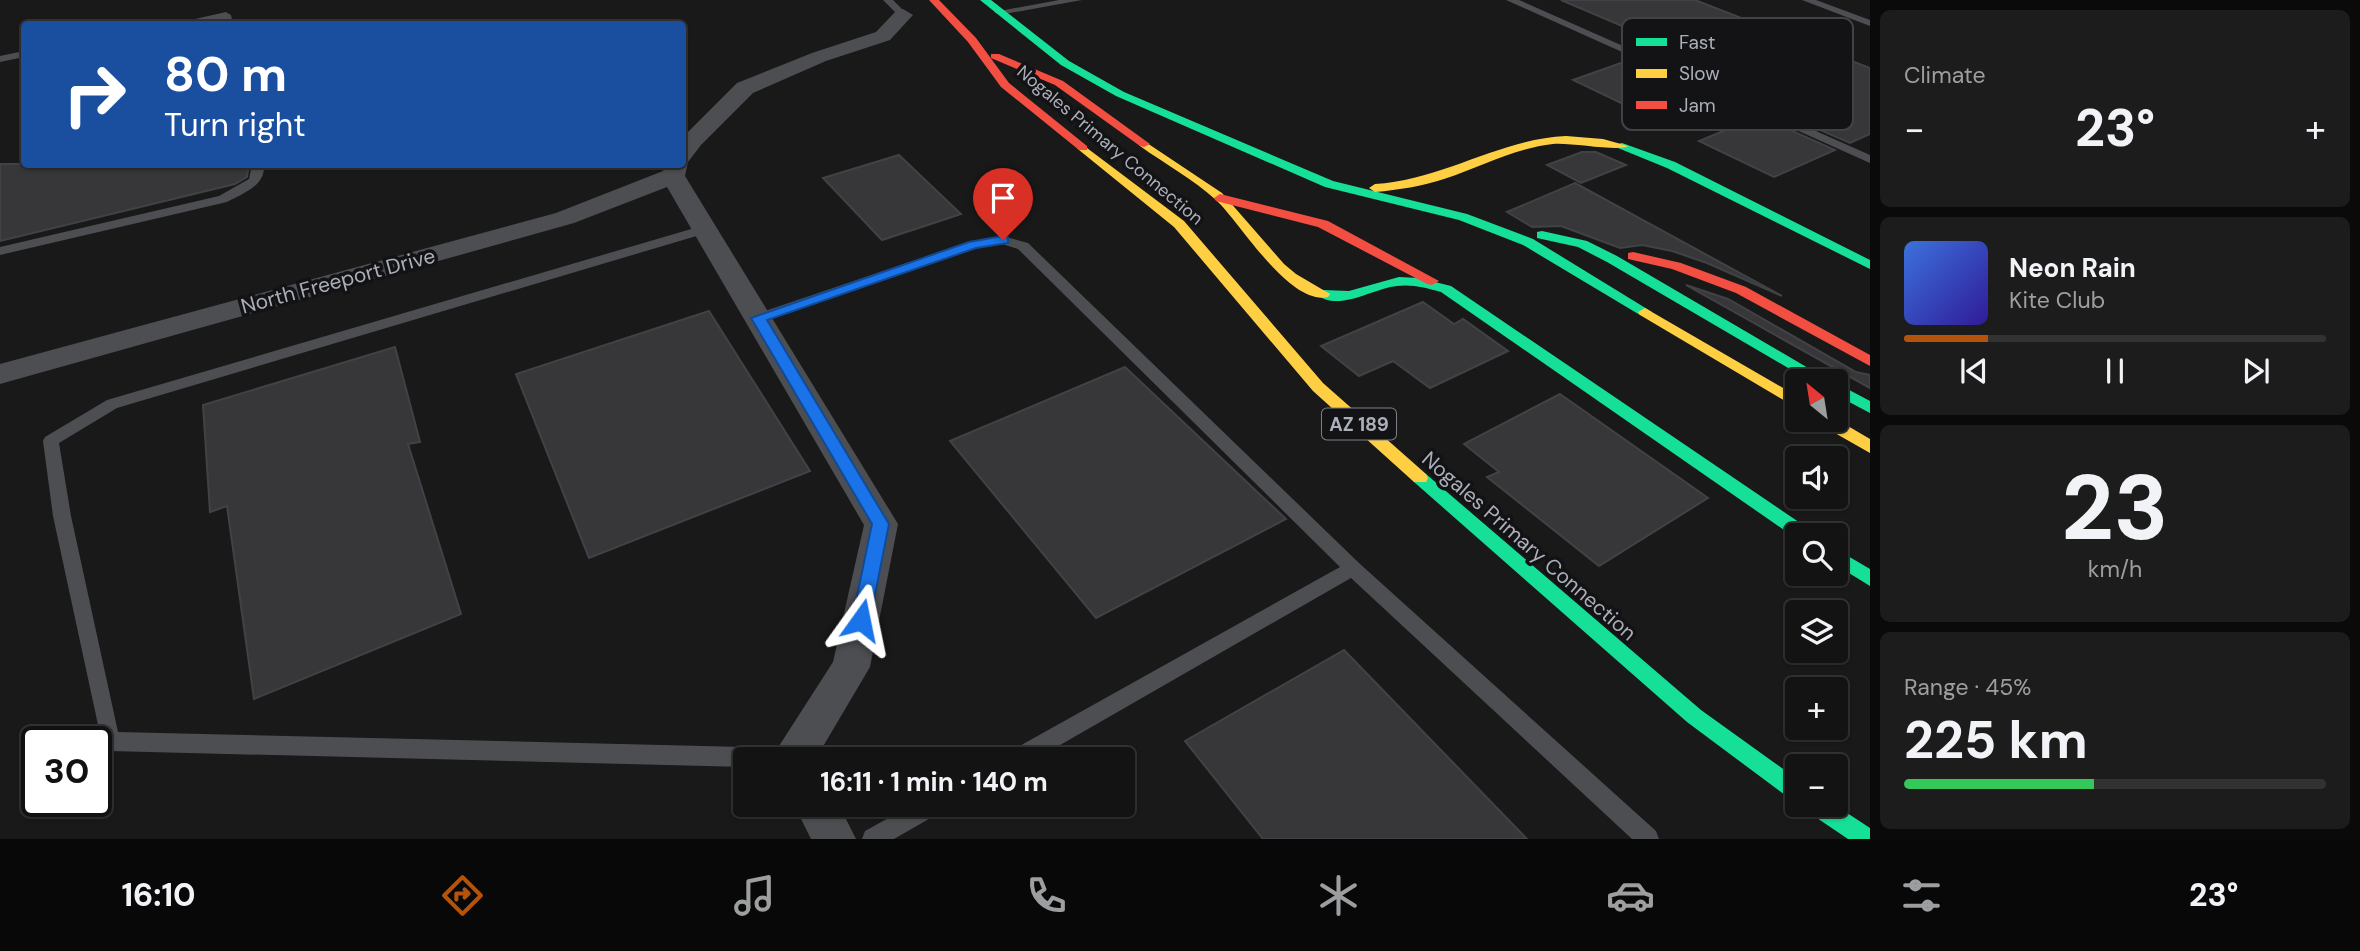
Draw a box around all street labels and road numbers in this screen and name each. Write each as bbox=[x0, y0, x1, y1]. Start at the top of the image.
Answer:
street label: Nogales Primary Connection bbox=[1012, 60, 1208, 230]
street label: North Freeport Drive bbox=[238, 242, 438, 320]
road number: AZ 189 bbox=[1322, 408, 1396, 440]
street label: Nogales Primary Connection bbox=[1416, 445, 1642, 647]

